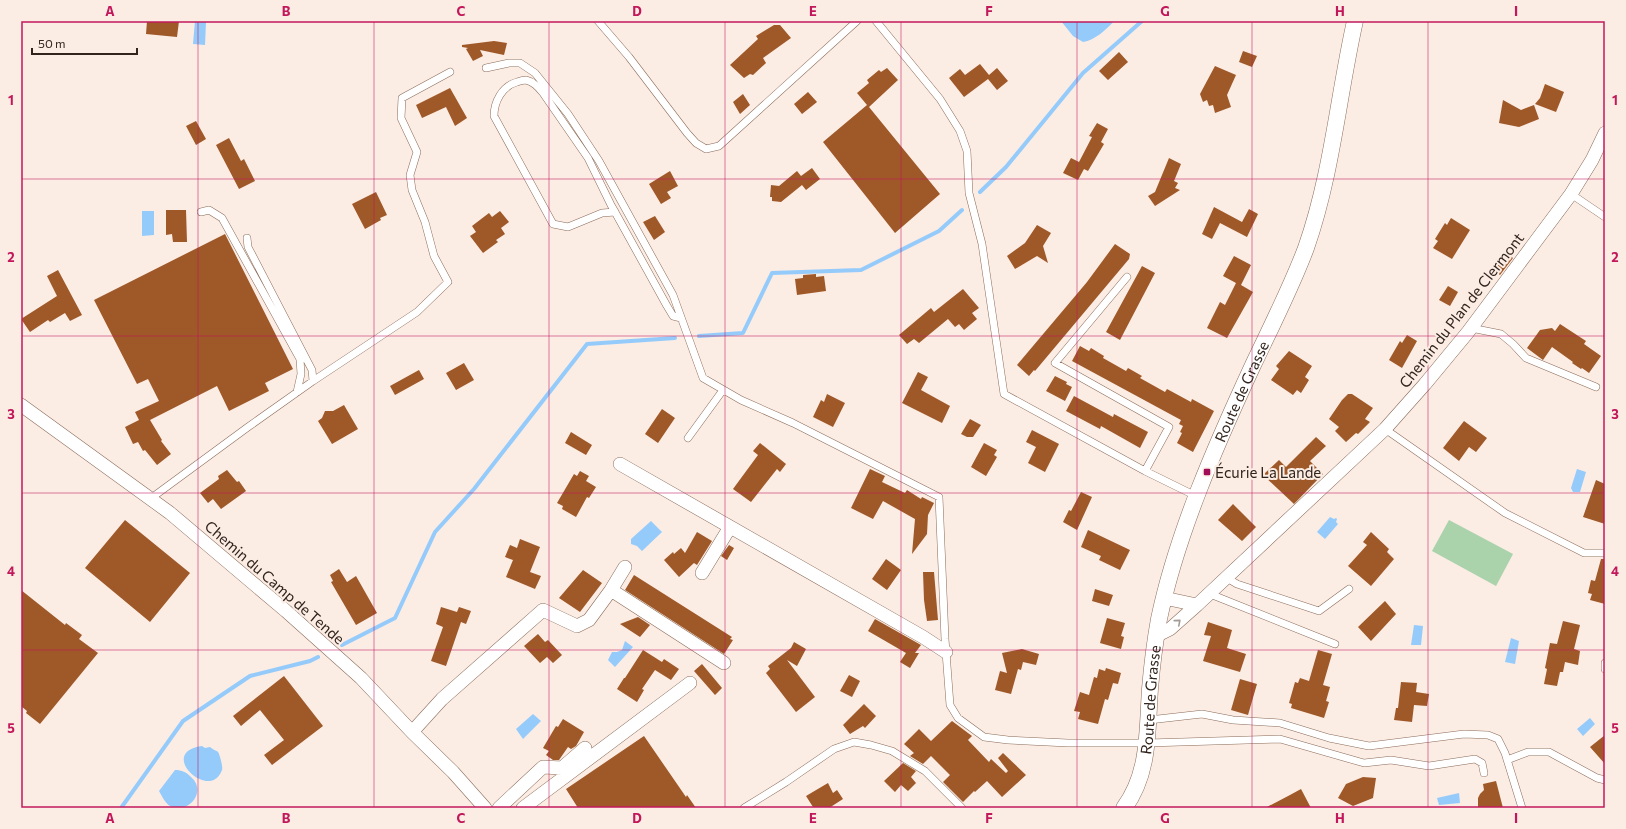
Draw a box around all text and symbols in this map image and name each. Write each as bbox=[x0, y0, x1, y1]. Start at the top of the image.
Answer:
text: A bbox=[105, 3, 115, 19]
text: B bbox=[282, 3, 291, 19]
text: C bbox=[457, 3, 466, 19]
text: D bbox=[632, 3, 642, 19]
text: E bbox=[809, 3, 817, 19]
text: F bbox=[985, 3, 993, 19]
text: G bbox=[1160, 3, 1170, 19]
text: H bbox=[1335, 3, 1345, 19]
text: I bbox=[1514, 3, 1518, 19]
scale bar bbox=[32, 30, 137, 56]
text: 50 m bbox=[38, 36, 66, 50]
text: 1 bbox=[8, 92, 14, 108]
text: 1 bbox=[1612, 92, 1618, 108]
street label: Chemin du Plan de Clermont bbox=[1395, 229, 1527, 391]
text: 2 bbox=[7, 249, 15, 265]
text: 2 bbox=[1611, 249, 1619, 265]
street label: Route de Grasse bbox=[1211, 338, 1272, 445]
text: 3 bbox=[7, 406, 15, 422]
text: 3 bbox=[1611, 406, 1619, 422]
place label: Écurie La Lande bbox=[1215, 462, 1321, 481]
marker: Écurie La Lande bbox=[1202, 467, 1212, 477]
street label: Chemin du Camp de Tende bbox=[202, 516, 349, 648]
text: 4 bbox=[7, 563, 15, 579]
text: 4 bbox=[1611, 563, 1619, 579]
one-way arrow bbox=[1173, 620, 1181, 627]
street label: Route de Grasse bbox=[1136, 644, 1164, 756]
text: 5 bbox=[7, 720, 15, 736]
text: 5 bbox=[1611, 720, 1619, 736]
text: A bbox=[105, 810, 115, 826]
text: B bbox=[282, 810, 291, 826]
text: C bbox=[457, 810, 466, 826]
text: D bbox=[632, 810, 642, 826]
text: E bbox=[809, 810, 817, 826]
text: F bbox=[985, 810, 993, 826]
text: G bbox=[1160, 810, 1170, 826]
text: H bbox=[1335, 810, 1345, 826]
text: I bbox=[1514, 810, 1518, 826]

